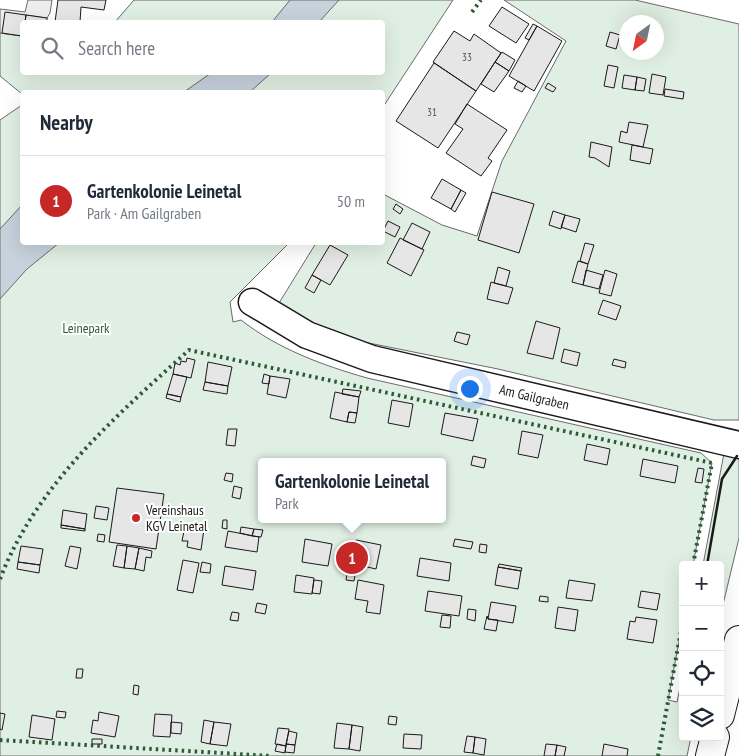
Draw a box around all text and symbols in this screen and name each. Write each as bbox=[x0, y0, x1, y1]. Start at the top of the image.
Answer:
north arrow bbox=[619, 15, 664, 60]
search box bbox=[20, 20, 385, 75]
icon: search bbox=[38, 34, 66, 62]
text: Search here bbox=[78, 36, 155, 60]
house number: 33 bbox=[462, 50, 472, 64]
house number: 31 bbox=[427, 105, 437, 119]
text: Nearby bbox=[40, 109, 93, 136]
text: Gartenkolonie Leinetal bbox=[87, 179, 241, 203]
text: 1 bbox=[52, 191, 60, 211]
text: 50 m bbox=[337, 191, 365, 211]
text: Park · Am Gailgraben bbox=[87, 203, 201, 223]
park label: Leinepark bbox=[63, 319, 110, 337]
your location bbox=[457, 376, 483, 402]
street label: Am Gailgraben bbox=[498, 380, 571, 414]
popup bbox=[258, 458, 446, 523]
text: Gartenkolonie Leinetal bbox=[275, 469, 429, 493]
text: Park bbox=[275, 493, 299, 513]
place label: Vereinshaus KGV Leinetal bbox=[145, 501, 208, 535]
marker: Vereinshaus KGV Leinetal bbox=[130, 512, 142, 524]
pin: 1 bbox=[336, 539, 368, 577]
map controls bbox=[679, 561, 724, 741]
button: + bbox=[679, 561, 724, 606]
button: − bbox=[679, 606, 724, 651]
button: locate bbox=[679, 651, 724, 696]
button: layers bbox=[679, 696, 724, 741]

